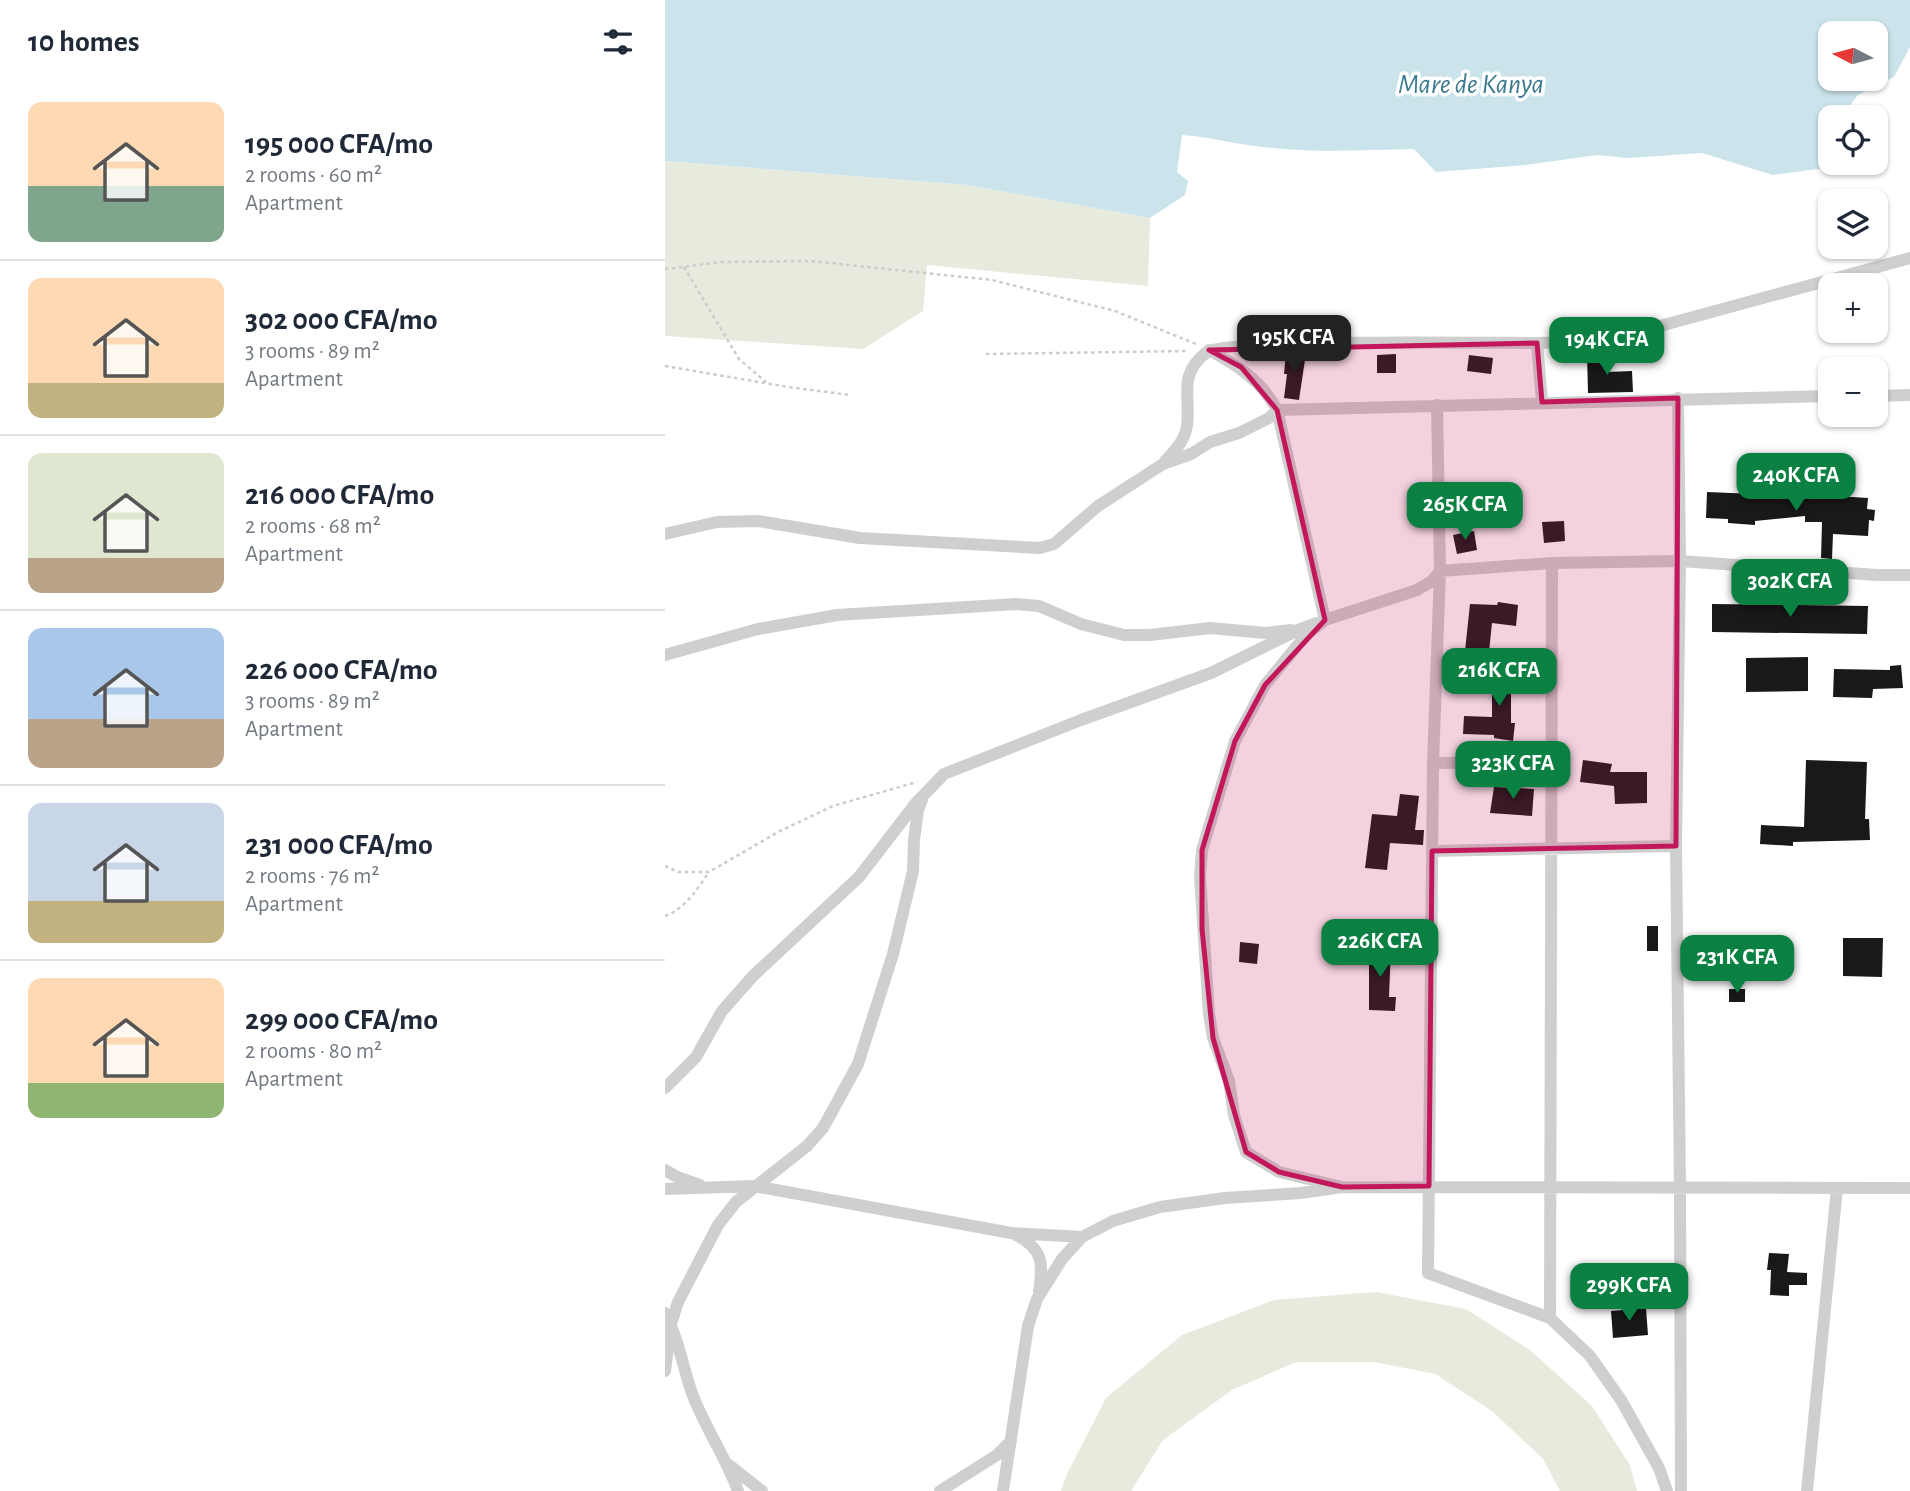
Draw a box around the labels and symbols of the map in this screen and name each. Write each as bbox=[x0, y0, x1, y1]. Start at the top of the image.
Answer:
north arrow bbox=[1818, 21, 1888, 91]
water label: Mare de Kanya bbox=[1398, 71, 1544, 99]
pin: 195K CFA bbox=[1222, 316, 1366, 375]
pin: 194K CFA bbox=[1535, 318, 1679, 377]
pin: 240K CFA bbox=[1724, 454, 1868, 513]
pin: 265K CFA bbox=[1393, 482, 1537, 542]
pin: 302K CFA bbox=[1718, 560, 1862, 619]
pin: 216K CFA bbox=[1427, 648, 1571, 708]
pin: 323K CFA bbox=[1441, 742, 1585, 801]
pin: 226K CFA bbox=[1308, 920, 1452, 979]
pin: 231K CFA bbox=[1665, 936, 1809, 995]
pin: 299K CFA bbox=[1557, 1264, 1701, 1323]

